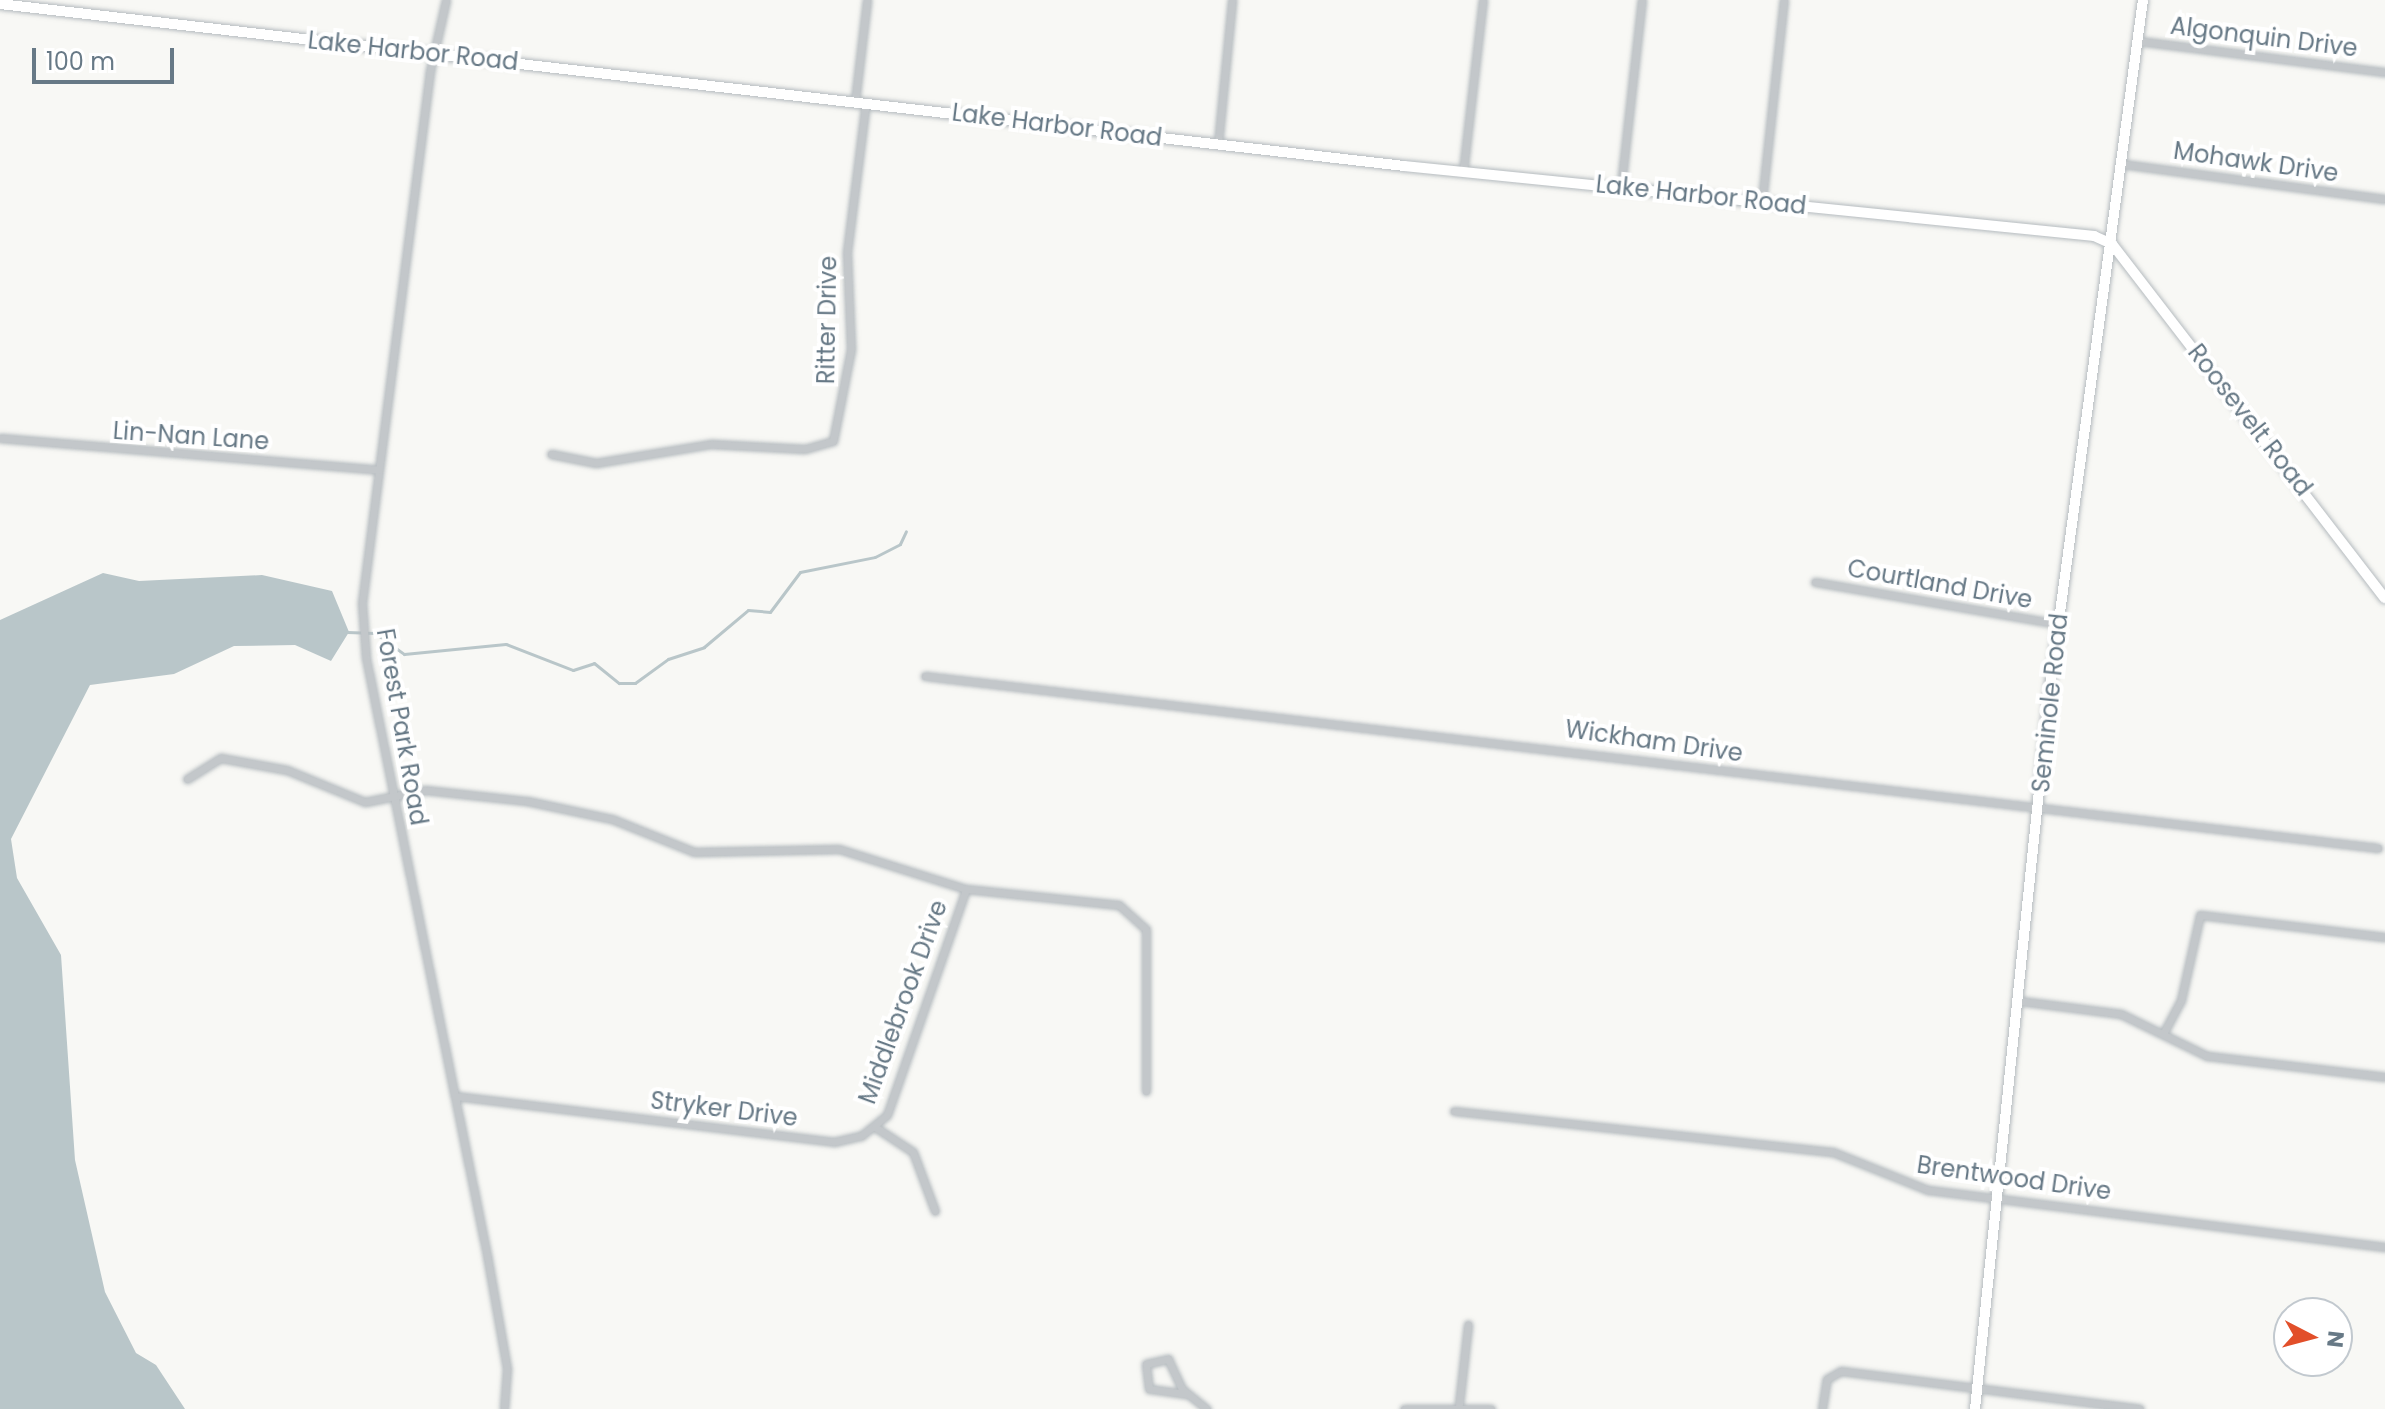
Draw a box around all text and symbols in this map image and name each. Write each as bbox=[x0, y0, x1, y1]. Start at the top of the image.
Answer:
street label: Algonquin Drive bbox=[2169, 11, 2359, 63]
street label: Lake Harbor Road bbox=[306, 26, 520, 76]
scale bar bbox=[36, 32, 178, 82]
text: 100 m bbox=[46, 45, 115, 78]
street label: Lake Harbor Road bbox=[950, 98, 1164, 152]
street label: Mohawk Drive bbox=[2172, 136, 2340, 188]
street label: Lake Harbor Road bbox=[1594, 170, 1808, 220]
street label: Ritter Drive bbox=[811, 256, 843, 384]
street label: Roosevelt Road bbox=[2182, 338, 2318, 502]
street label: Lin-Nan Lane bbox=[112, 416, 270, 456]
street label: Courtland Drive bbox=[1845, 554, 2035, 614]
street label: Seminole Road bbox=[2026, 612, 2074, 794]
street label: Forest Park Road bbox=[371, 626, 433, 828]
street label: Wickham Drive bbox=[1563, 714, 1745, 768]
street label: Middlebrook Drive bbox=[853, 896, 953, 1108]
street label: Stryker Drive bbox=[649, 1086, 799, 1132]
street label: Brentwood Drive bbox=[1915, 1150, 2113, 1206]
north arrow bbox=[2273, 1297, 2353, 1377]
text: N bbox=[2319, 1329, 2352, 1349]

